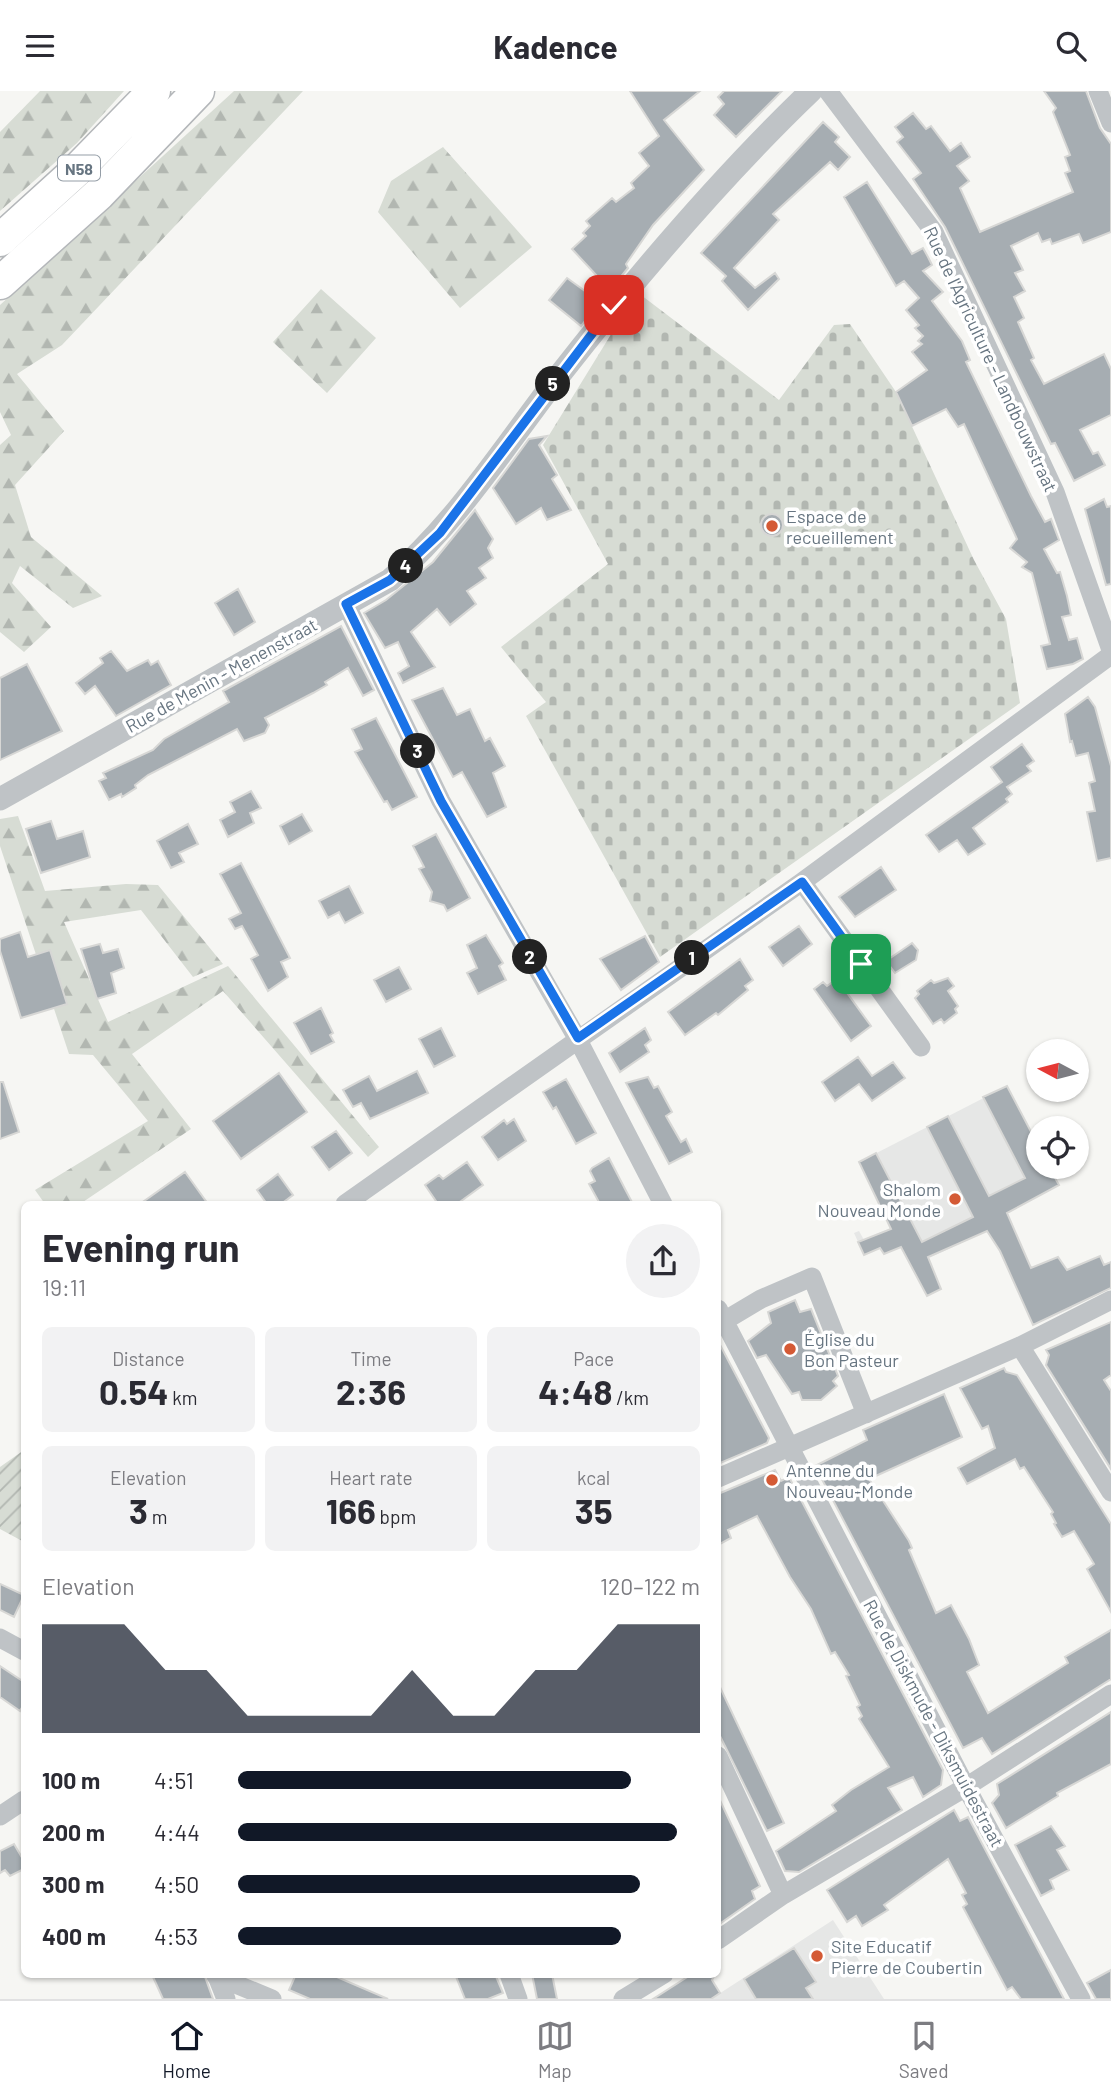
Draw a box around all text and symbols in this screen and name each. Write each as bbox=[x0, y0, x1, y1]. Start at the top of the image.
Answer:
icon: menu bbox=[21, 27, 59, 65]
text: Kadence bbox=[493, 27, 618, 65]
icon: search bbox=[1052, 27, 1090, 65]
road number: N58 bbox=[58, 155, 100, 181]
street label: Rue de l'Agriculture - Landbouwstraat bbox=[920, 223, 1062, 495]
pin bbox=[584, 275, 644, 335]
icon: check bbox=[595, 286, 633, 324]
pin: 5 bbox=[536, 367, 570, 401]
text: 5 bbox=[547, 372, 558, 395]
place label: Espace de recueillement bbox=[786, 505, 894, 548]
marker: Espace de recueillement bbox=[764, 518, 780, 534]
pin: 4 bbox=[388, 549, 424, 583]
text: 4 bbox=[400, 554, 411, 577]
street label: Rue de Menin - Menenstraat bbox=[121, 613, 321, 737]
pin: 3 bbox=[400, 733, 436, 769]
text: 3 bbox=[412, 739, 423, 762]
pin bbox=[831, 934, 891, 994]
pin: 2 bbox=[512, 939, 548, 975]
pin: 1 bbox=[674, 941, 710, 975]
text: 2 bbox=[524, 945, 535, 968]
icon: arrive bbox=[842, 945, 880, 983]
text: 1 bbox=[688, 946, 695, 969]
north arrow bbox=[1026, 1039, 1088, 1103]
map controls bbox=[1026, 1039, 1089, 1179]
button: locate bbox=[1026, 1116, 1089, 1179]
place label: Shalom Nouveau Monde bbox=[818, 1178, 941, 1221]
marker: Shalom Nouveau Monde bbox=[947, 1191, 963, 1207]
text: Evening run bbox=[42, 1224, 240, 1270]
button: share bbox=[626, 1224, 700, 1298]
text: 19:11 bbox=[42, 1273, 86, 1301]
place label: Église du Bon Pasteur bbox=[804, 1328, 899, 1371]
marker: Église du Bon Pasteur bbox=[782, 1341, 798, 1357]
text: Distance bbox=[112, 1347, 185, 1370]
text: Time bbox=[350, 1347, 392, 1370]
text: Pace bbox=[573, 1347, 614, 1370]
text: 0.54 bbox=[99, 1370, 169, 1412]
text: 2:36 bbox=[336, 1370, 406, 1412]
text: 4:48 bbox=[538, 1370, 612, 1412]
text: km bbox=[169, 1386, 198, 1409]
text: /km bbox=[612, 1386, 649, 1409]
place label: Antenne du Nouveau-Monde bbox=[786, 1459, 913, 1502]
text: Elevation bbox=[110, 1466, 187, 1489]
text: Heart rate bbox=[329, 1466, 413, 1489]
text: kcal bbox=[577, 1466, 610, 1489]
marker: Antenne du Nouveau-Monde bbox=[764, 1472, 780, 1488]
text: 3 bbox=[129, 1489, 148, 1531]
text: 166 bbox=[326, 1489, 376, 1531]
text: 35 bbox=[575, 1489, 613, 1531]
text: m bbox=[148, 1505, 168, 1528]
text: bpm bbox=[376, 1505, 416, 1528]
text: Elevation bbox=[42, 1572, 135, 1600]
text: 120–122 m bbox=[600, 1572, 700, 1600]
street label: Rue de Diskmude - Diksmuidestraat bbox=[859, 1596, 1009, 1850]
text: 100 m bbox=[42, 1766, 100, 1794]
text: 4:51 bbox=[154, 1766, 194, 1794]
text: 200 m bbox=[42, 1818, 105, 1846]
text: 4:44 bbox=[154, 1818, 200, 1846]
text: 300 m bbox=[42, 1870, 104, 1898]
text: 4:50 bbox=[154, 1870, 199, 1898]
text: 400 m bbox=[42, 1922, 106, 1950]
text: 4:53 bbox=[154, 1922, 198, 1950]
place label: Site Educatif Pierre de Coubertin bbox=[831, 1935, 982, 1978]
marker: Site Educatif Pierre de Coubertin bbox=[809, 1948, 825, 1964]
tab: Home bbox=[162, 2017, 211, 2082]
tab: Map bbox=[536, 2017, 574, 2082]
tab: Saved bbox=[899, 2017, 949, 2082]

